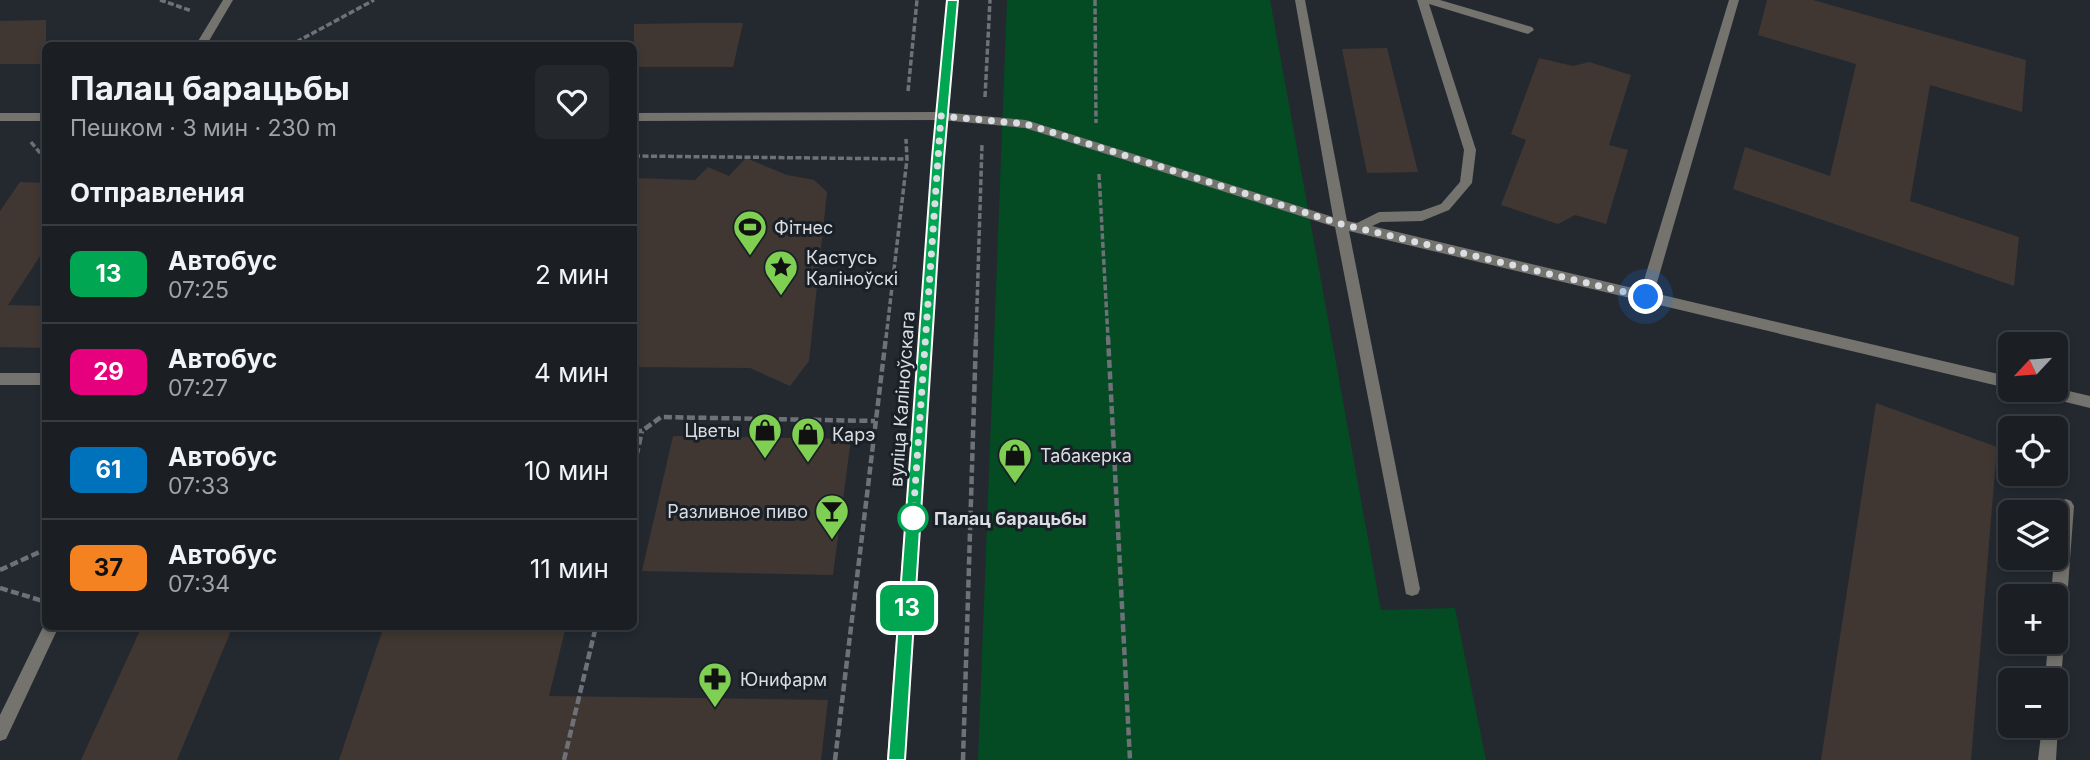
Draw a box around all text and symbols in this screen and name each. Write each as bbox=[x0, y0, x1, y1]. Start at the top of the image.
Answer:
button: heart bbox=[535, 65, 609, 139]
text: Палац барацьбы bbox=[70, 68, 350, 108]
text: Пешком · 3 мин · 230 m bbox=[70, 114, 337, 142]
text: Отправления bbox=[70, 177, 245, 208]
sports icon: Фітнес bbox=[731, 208, 769, 257]
place label: Фітнес bbox=[774, 217, 833, 238]
text: Автобус bbox=[168, 245, 277, 276]
place label: Кастусь Каліноўскі bbox=[806, 247, 898, 289]
place icon: Кастусь Каліноўскі bbox=[762, 248, 800, 297]
text: 13 bbox=[96, 259, 121, 288]
text: 2 мин bbox=[535, 259, 609, 290]
text: 07:25 bbox=[168, 276, 229, 304]
your location bbox=[1628, 279, 1663, 314]
street label: вуліца Каліноўскага bbox=[885, 310, 919, 488]
north arrow bbox=[1998, 332, 2068, 402]
map controls bbox=[1998, 332, 2068, 738]
text: Автобус bbox=[168, 343, 277, 374]
text: 29 bbox=[93, 357, 124, 386]
text: 4 мин bbox=[534, 357, 609, 388]
text: 07:27 bbox=[168, 374, 228, 402]
shop icon: Цветы bbox=[746, 411, 784, 460]
shop icon: Карэ bbox=[789, 415, 827, 464]
button: locate bbox=[1998, 416, 2068, 486]
place label: Цветы bbox=[684, 420, 740, 441]
place label: Карэ bbox=[832, 424, 875, 445]
shop icon: Табакерка bbox=[996, 436, 1034, 485]
text: Автобус bbox=[168, 441, 277, 472]
place label: Табакерка bbox=[1040, 445, 1132, 466]
text: 61 bbox=[96, 455, 121, 484]
text: 10 мин bbox=[524, 455, 609, 486]
text: 07:33 bbox=[168, 472, 229, 500]
bar icon: Разливное пиво bbox=[813, 492, 851, 541]
button: layers bbox=[1998, 500, 2068, 570]
place label: Разливное пиво bbox=[667, 501, 808, 522]
marker: Палац барацьбы bbox=[898, 503, 928, 533]
place label: Палац барацьбы bbox=[934, 508, 1087, 529]
text: Автобус bbox=[168, 539, 277, 570]
text: 37 bbox=[94, 553, 123, 582]
text: 11 мин bbox=[530, 553, 609, 584]
text: 07:34 bbox=[168, 570, 230, 598]
button: + bbox=[1998, 584, 2068, 654]
line badge: 13 bbox=[876, 585, 939, 631]
text: 13 bbox=[894, 593, 920, 622]
pharmacy icon: Юнифарм bbox=[696, 660, 734, 709]
button: − bbox=[1998, 668, 2068, 738]
place label: Юнифарм bbox=[740, 669, 827, 690]

